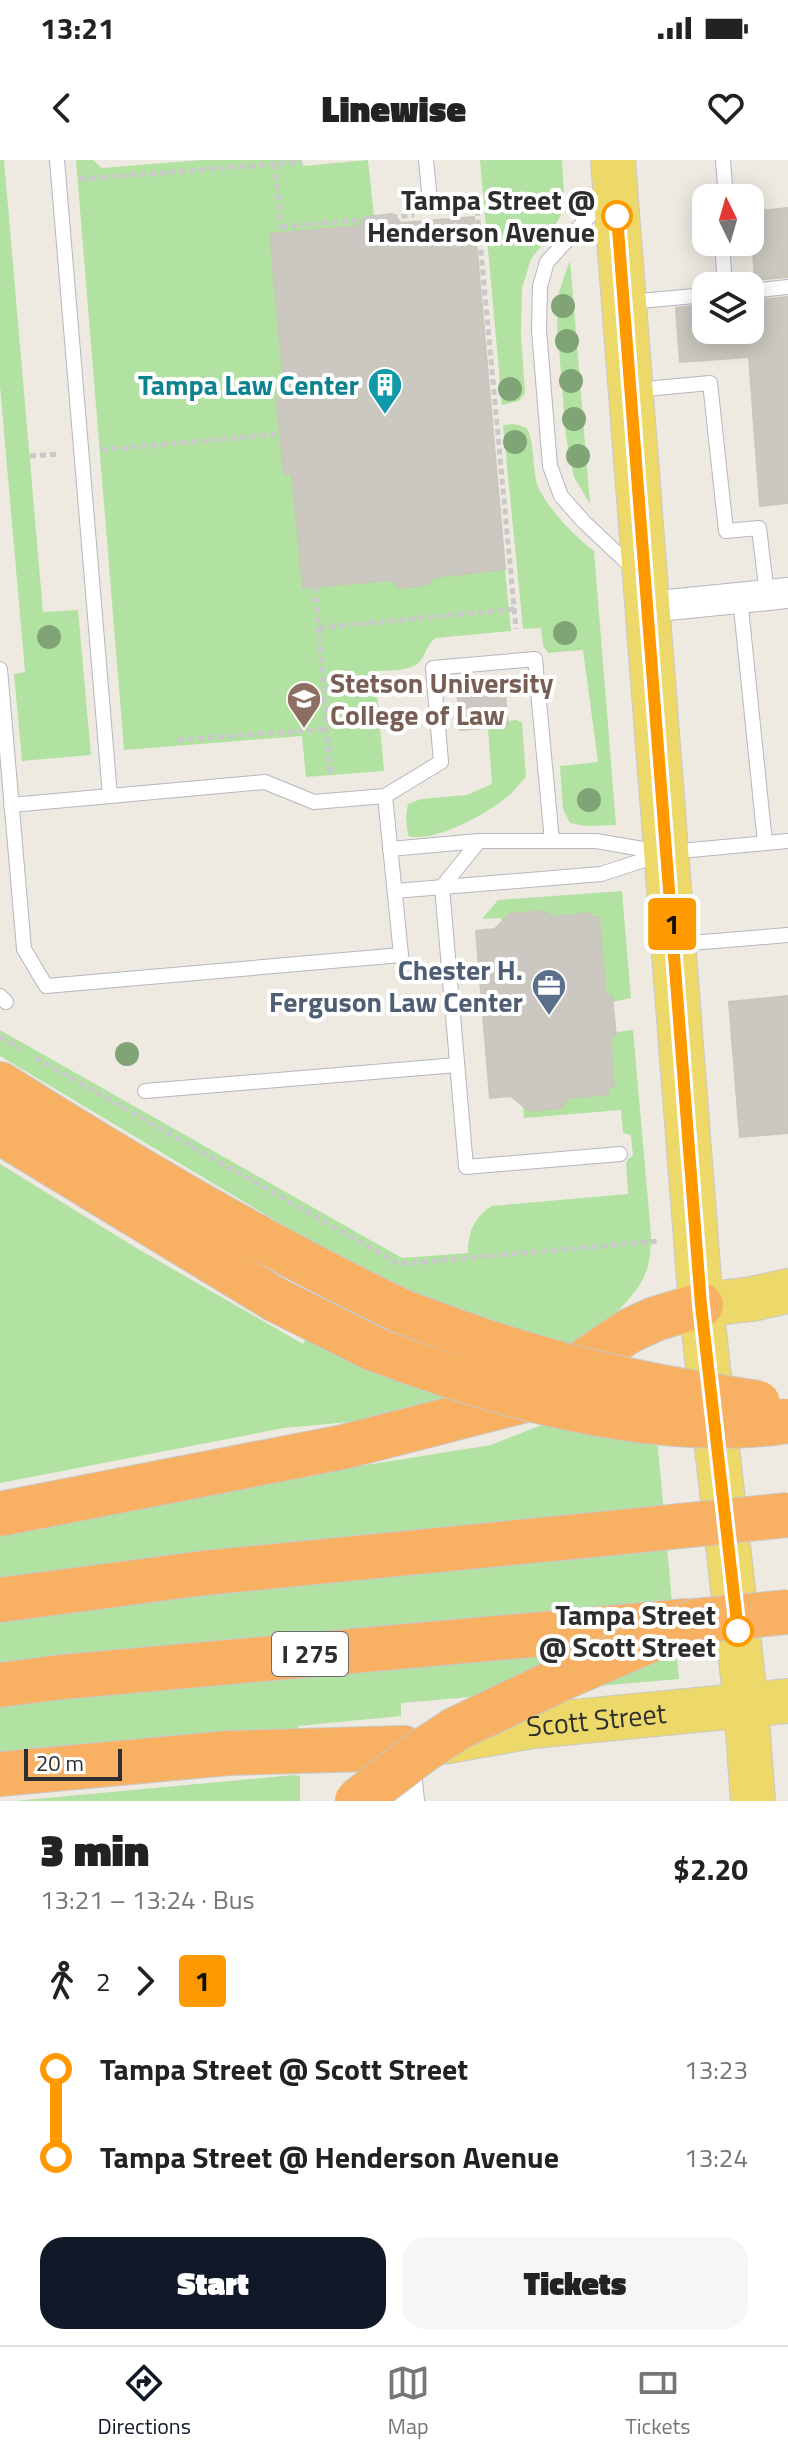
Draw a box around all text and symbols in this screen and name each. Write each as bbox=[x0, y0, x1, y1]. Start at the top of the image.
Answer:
text: 13:21 bbox=[40, 5, 115, 51]
text: Linewise bbox=[322, 81, 466, 136]
icon: back bbox=[40, 86, 84, 130]
icon: heart bbox=[704, 86, 748, 130]
place label: Tampa Street @ Henderson Avenue bbox=[367, 178, 595, 253]
north arrow bbox=[692, 184, 764, 256]
map controls bbox=[692, 184, 764, 344]
marker: Tampa Street @ Henderson Avenue bbox=[602, 201, 632, 231]
button: layers bbox=[692, 272, 764, 344]
place label: Tampa Law Center bbox=[138, 363, 359, 406]
building icon: Tampa Law Center bbox=[366, 366, 404, 416]
place label: Stetson University College of Law bbox=[330, 661, 553, 736]
school or university icon: Stetson University College of Law bbox=[285, 680, 323, 730]
line badge: 1 bbox=[646, 898, 698, 950]
text: 1 bbox=[664, 902, 680, 945]
place label: Chester H. Ferguson Law Center bbox=[269, 948, 523, 1023]
office icon: Chester H. Ferguson Law Center bbox=[530, 967, 568, 1017]
place label: Tampa Street @ Scott Street bbox=[539, 1593, 716, 1668]
marker: Tampa Street @ Scott Street bbox=[723, 1616, 753, 1646]
road number: I 275 bbox=[272, 1632, 348, 1676]
street label: Scott Street bbox=[525, 1691, 668, 1748]
scale bar bbox=[24, 1745, 122, 1781]
text: 20 m bbox=[36, 1746, 84, 1780]
text: 3 min bbox=[40, 1816, 149, 1883]
text: $2.20 bbox=[673, 1846, 748, 1892]
text: 13:21 – 13:24 · Bus bbox=[40, 1880, 255, 1919]
icon: walk bbox=[40, 1959, 84, 2003]
icon: forward bbox=[123, 1959, 167, 2003]
text: 1 bbox=[195, 1959, 210, 2002]
text: 2 bbox=[96, 1962, 111, 2001]
text: Tampa Street @ Scott Street bbox=[100, 2046, 468, 2092]
text: 13:23 bbox=[684, 2050, 748, 2089]
text: Tampa Street @ Henderson Avenue bbox=[100, 2134, 559, 2180]
text: 13:24 bbox=[684, 2138, 748, 2177]
button: Start bbox=[40, 2237, 386, 2329]
button: Tickets bbox=[402, 2237, 748, 2329]
tab: Directions bbox=[98, 2361, 191, 2443]
tab: Map bbox=[386, 2361, 430, 2443]
tab: Tickets bbox=[625, 2361, 690, 2443]

